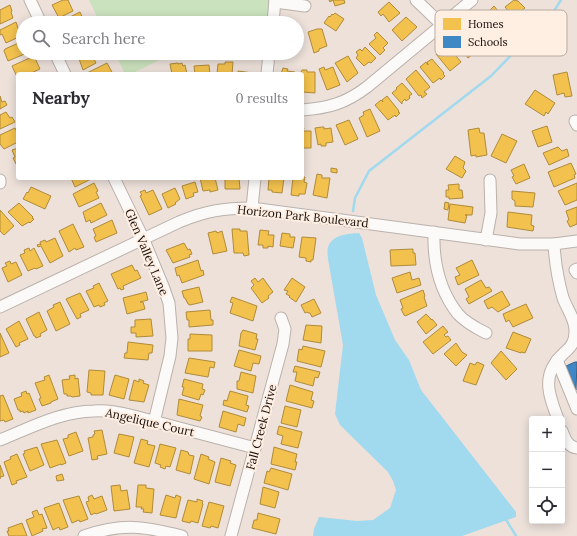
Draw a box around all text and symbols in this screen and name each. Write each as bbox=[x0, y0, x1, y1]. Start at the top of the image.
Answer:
legend bbox=[435, 10, 567, 56]
search box bbox=[16, 16, 304, 60]
text: Homes bbox=[468, 17, 504, 31]
icon: search bbox=[30, 27, 52, 49]
text: Search here bbox=[62, 29, 145, 48]
text: Schools bbox=[468, 35, 508, 49]
text: Nearby bbox=[32, 87, 90, 109]
text: 0 results bbox=[236, 90, 288, 107]
street label: Horizon Park Boulevard bbox=[237, 202, 369, 230]
street label: Glen Valley Lane bbox=[122, 206, 172, 298]
street label: Fall Creek Drive bbox=[242, 382, 280, 471]
street label: Angelique Court bbox=[103, 404, 196, 440]
map controls bbox=[529, 416, 565, 524]
button: + bbox=[529, 416, 565, 452]
button: − bbox=[529, 452, 565, 488]
button: locate bbox=[529, 488, 565, 524]

